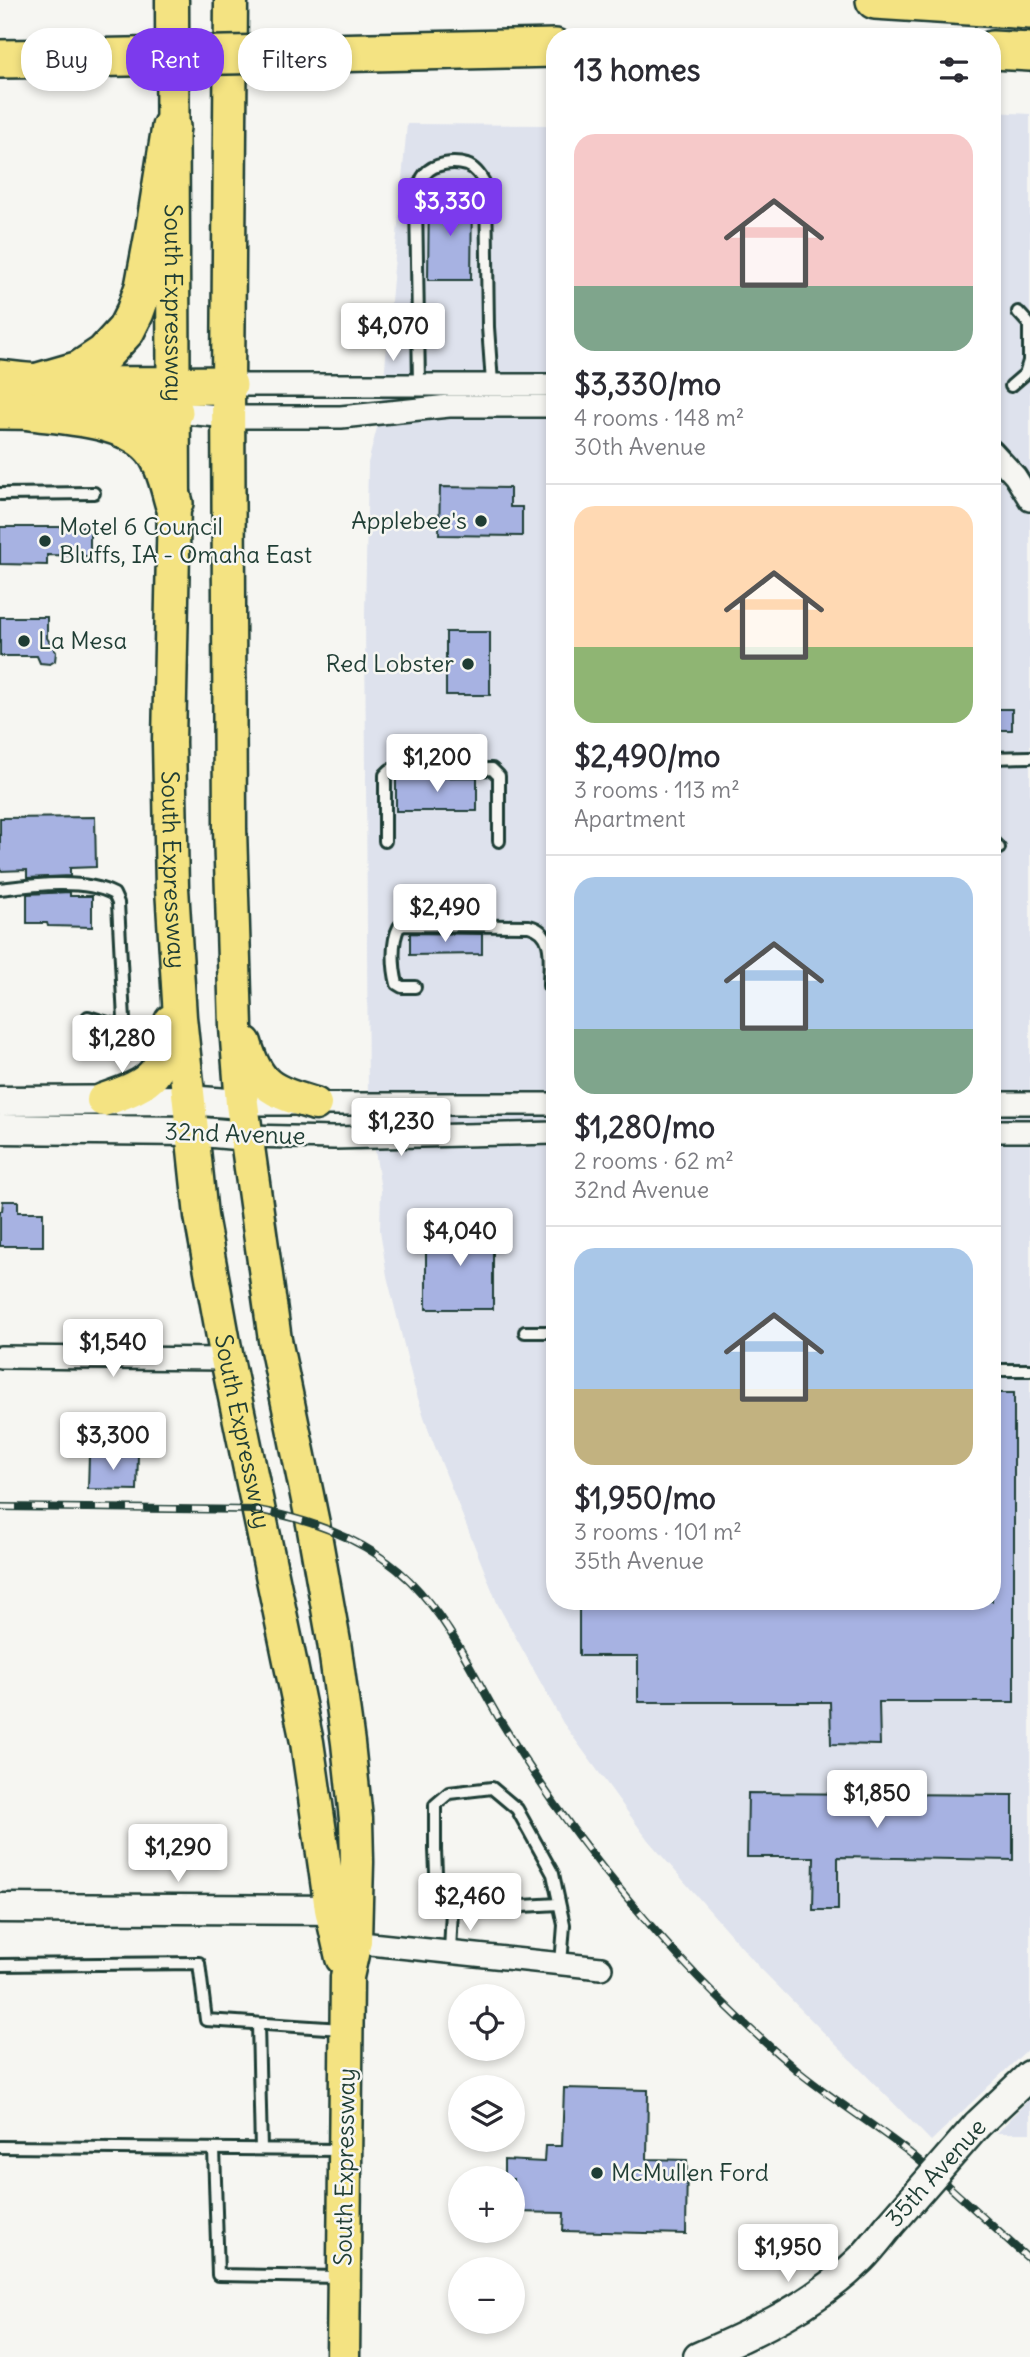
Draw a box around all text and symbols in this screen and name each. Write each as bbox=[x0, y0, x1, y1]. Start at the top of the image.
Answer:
chip: Buy bbox=[21, 28, 112, 91]
chip: Rent bbox=[126, 28, 224, 91]
chip: Filters bbox=[238, 28, 352, 91]
text: 13 homes bbox=[574, 51, 700, 89]
icon: filters bbox=[935, 51, 973, 89]
pin: $3,330 bbox=[393, 178, 507, 238]
icon: home bbox=[711, 180, 837, 306]
text: $3,330 bbox=[414, 186, 486, 215]
street label: South Expressway bbox=[159, 204, 190, 402]
pin: $4,070 bbox=[336, 304, 450, 363]
text: $4,070 bbox=[357, 311, 429, 340]
text: $3,330/mo bbox=[574, 365, 721, 403]
text: 4 rooms · 148 m² bbox=[574, 403, 744, 432]
text: 30th Avenue bbox=[574, 432, 706, 461]
place label: Applebee's bbox=[351, 505, 467, 535]
place label: Motel 6 Council Bluffs, IA - Omaha East bbox=[59, 511, 312, 569]
marker: Applebee's bbox=[473, 513, 489, 529]
marker: Motel 6 Council Bluffs, IA - Omaha East bbox=[37, 533, 53, 549]
icon: home bbox=[711, 552, 837, 678]
place label: La Mesa bbox=[38, 625, 127, 655]
marker: La Mesa bbox=[16, 633, 32, 649]
place label: Red Lobster bbox=[326, 648, 454, 678]
marker: Red Lobster bbox=[460, 656, 476, 672]
pin: $1,200 bbox=[380, 734, 494, 794]
text: $2,490/mo bbox=[574, 737, 720, 775]
text: $1,200 bbox=[402, 742, 472, 771]
street label: South Expressway bbox=[156, 771, 193, 970]
text: 3 rooms · 113 m² bbox=[574, 775, 740, 804]
text: Apartment bbox=[574, 804, 686, 833]
pin: $2,490 bbox=[388, 884, 502, 944]
text: $2,490 bbox=[409, 892, 481, 921]
icon: home bbox=[711, 923, 837, 1049]
pin: $1,280 bbox=[65, 1016, 179, 1075]
text: $1,280 bbox=[88, 1023, 156, 1052]
pin: $1,230 bbox=[344, 1098, 458, 1158]
text: $1,230 bbox=[367, 1106, 435, 1135]
text: $1,280/mo bbox=[574, 1108, 715, 1146]
street label: 32nd Avenue bbox=[164, 1116, 306, 1150]
text: 2 rooms · 62 m² bbox=[574, 1146, 734, 1175]
text: 32nd Avenue bbox=[574, 1175, 709, 1204]
pin: $4,040 bbox=[403, 1208, 517, 1268]
text: $4,040 bbox=[423, 1216, 497, 1245]
icon: home bbox=[711, 1294, 837, 1420]
pin: $1,540 bbox=[56, 1320, 170, 1379]
text: $1,540 bbox=[79, 1327, 147, 1356]
street label: South Expressway bbox=[209, 1332, 278, 1531]
pin: $3,300 bbox=[56, 1412, 170, 1472]
text: $3,300 bbox=[76, 1420, 150, 1449]
text: $1,950/mo bbox=[574, 1479, 716, 1517]
text: 3 rooms · 101 m² bbox=[574, 1517, 742, 1546]
text: 35th Avenue bbox=[574, 1546, 704, 1575]
pin: $1,850 bbox=[820, 1770, 934, 1830]
text: $1,850 bbox=[843, 1778, 911, 1807]
pin: $1,290 bbox=[121, 1825, 235, 1884]
text: $1,290 bbox=[144, 1832, 212, 1861]
pin: $2,460 bbox=[413, 1874, 527, 1933]
text: $2,460 bbox=[434, 1881, 506, 1910]
map controls bbox=[448, 1984, 525, 2334]
button: locate bbox=[448, 1984, 525, 2061]
street label: South Expressway bbox=[327, 2068, 361, 2266]
button: layers bbox=[448, 2075, 525, 2152]
street label: 35th Avenue bbox=[879, 2112, 992, 2233]
place label: McMullen Ford bbox=[611, 2157, 769, 2187]
marker: McMullen Ford bbox=[589, 2165, 605, 2181]
button: + bbox=[448, 2166, 525, 2243]
pin: $1,950 bbox=[731, 2224, 845, 2284]
text: $1,950 bbox=[754, 2232, 822, 2261]
button: − bbox=[448, 2257, 525, 2334]

